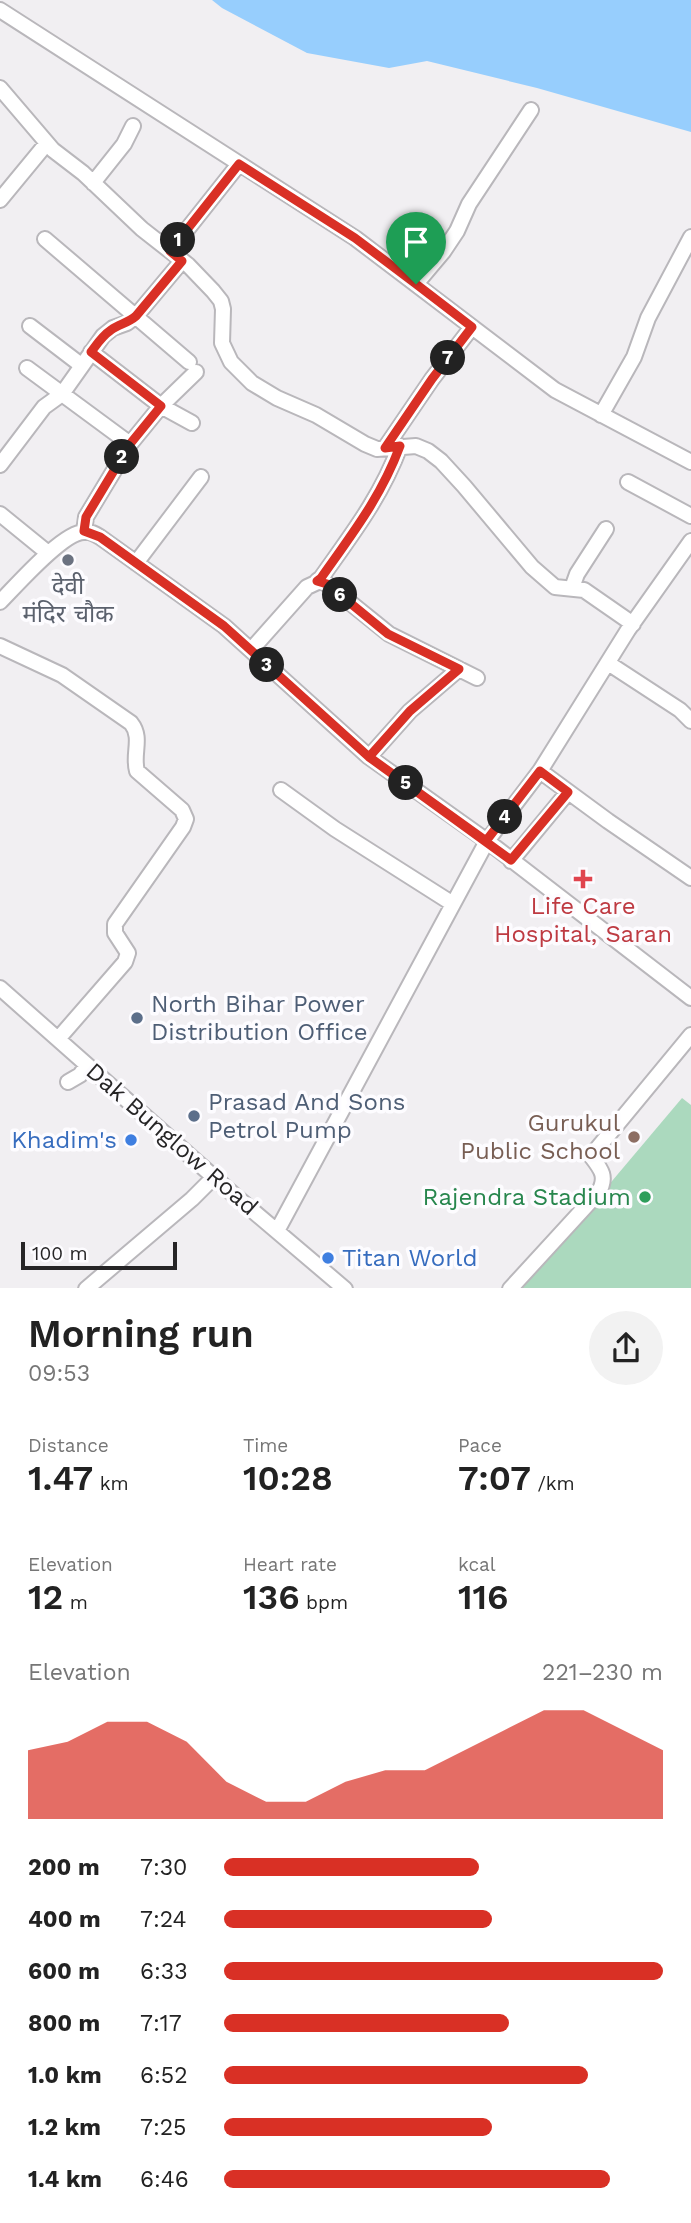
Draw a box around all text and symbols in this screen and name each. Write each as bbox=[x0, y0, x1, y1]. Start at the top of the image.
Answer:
pin bbox=[386, 212, 446, 284]
pin: 1 bbox=[160, 222, 196, 258]
icon: arrive bbox=[397, 223, 435, 261]
text: 1 bbox=[173, 228, 182, 251]
pin: 7 bbox=[430, 340, 466, 376]
text: 7 bbox=[442, 346, 453, 369]
pin: 2 bbox=[104, 440, 140, 475]
text: 2 bbox=[116, 445, 127, 468]
marker: देवी मंदिर चौक bbox=[60, 552, 76, 568]
place label: देवी मंदिर चौक bbox=[22, 572, 114, 628]
pin: 6 bbox=[322, 578, 358, 612]
text: 6 bbox=[334, 583, 345, 606]
pin: 3 bbox=[250, 648, 284, 682]
text: 3 bbox=[261, 653, 272, 676]
pin: 5 bbox=[388, 766, 424, 800]
text: 5 bbox=[400, 771, 411, 794]
pin: 4 bbox=[488, 800, 522, 834]
text: 4 bbox=[498, 805, 511, 828]
marker: Life Care Hospital, Saran bbox=[573, 869, 593, 889]
place label: Life Care Hospital, Saran bbox=[494, 892, 672, 948]
place label: North Bihar Power Distribution Office bbox=[151, 990, 368, 1046]
marker: North Bihar Power Distribution Office bbox=[129, 1010, 145, 1026]
street label: Dak Bunglow Road bbox=[81, 1057, 263, 1221]
place label: Prasad And Sons Petrol Pump bbox=[208, 1088, 405, 1144]
marker: Prasad And Sons Petrol Pump bbox=[186, 1108, 202, 1124]
place label: Gurukul Public School bbox=[460, 1109, 621, 1165]
place label: Khadim's bbox=[11, 1126, 117, 1154]
marker: Gurukul Public School bbox=[626, 1129, 642, 1145]
marker: Khadim's bbox=[123, 1132, 139, 1148]
place label: Rajendra Stadium bbox=[423, 1183, 631, 1211]
marker: Rajendra Stadium bbox=[637, 1189, 653, 1205]
scale bar bbox=[21, 1240, 177, 1271]
text: 100 m bbox=[32, 1242, 88, 1265]
place label: Titan World bbox=[342, 1244, 477, 1272]
marker: Titan World bbox=[320, 1250, 336, 1266]
button: share bbox=[589, 1311, 663, 1385]
text: Morning run bbox=[28, 1312, 254, 1356]
text: 09:53 bbox=[28, 1360, 90, 1387]
text: Distance bbox=[28, 1434, 109, 1457]
text: Time bbox=[243, 1434, 288, 1457]
text: Pace bbox=[458, 1434, 502, 1457]
text: 1.47 bbox=[28, 1457, 93, 1499]
text: 10:28 bbox=[243, 1457, 333, 1499]
text: 7:07 bbox=[458, 1457, 531, 1499]
text: km bbox=[93, 1472, 129, 1495]
text: /km bbox=[531, 1472, 575, 1495]
text: Elevation bbox=[28, 1553, 113, 1576]
text: Heart rate bbox=[243, 1553, 337, 1576]
text: kcal bbox=[458, 1553, 496, 1576]
text: 12 bbox=[28, 1576, 63, 1618]
text: 136 bbox=[243, 1576, 300, 1618]
text: 116 bbox=[458, 1576, 509, 1618]
text: m bbox=[63, 1591, 88, 1614]
text: bpm bbox=[300, 1591, 348, 1614]
text: Elevation bbox=[28, 1659, 131, 1686]
text: 221–230 m bbox=[542, 1659, 663, 1686]
text: 200 m bbox=[28, 1854, 100, 1881]
text: 7:30 bbox=[140, 1854, 187, 1881]
text: 400 m bbox=[28, 1906, 101, 1933]
text: 7:24 bbox=[140, 1906, 186, 1933]
text: 600 m bbox=[28, 1958, 100, 1985]
text: 6:33 bbox=[140, 1958, 188, 1985]
text: 800 m bbox=[28, 2010, 100, 2037]
text: 7:17 bbox=[140, 2010, 182, 2037]
text: 1.0 km bbox=[28, 2062, 102, 2089]
text: 6:52 bbox=[140, 2062, 188, 2089]
text: 1.2 km bbox=[28, 2114, 101, 2141]
text: 7:25 bbox=[140, 2114, 187, 2141]
text: 1.4 km bbox=[28, 2166, 102, 2193]
text: 6:46 bbox=[140, 2166, 189, 2193]

